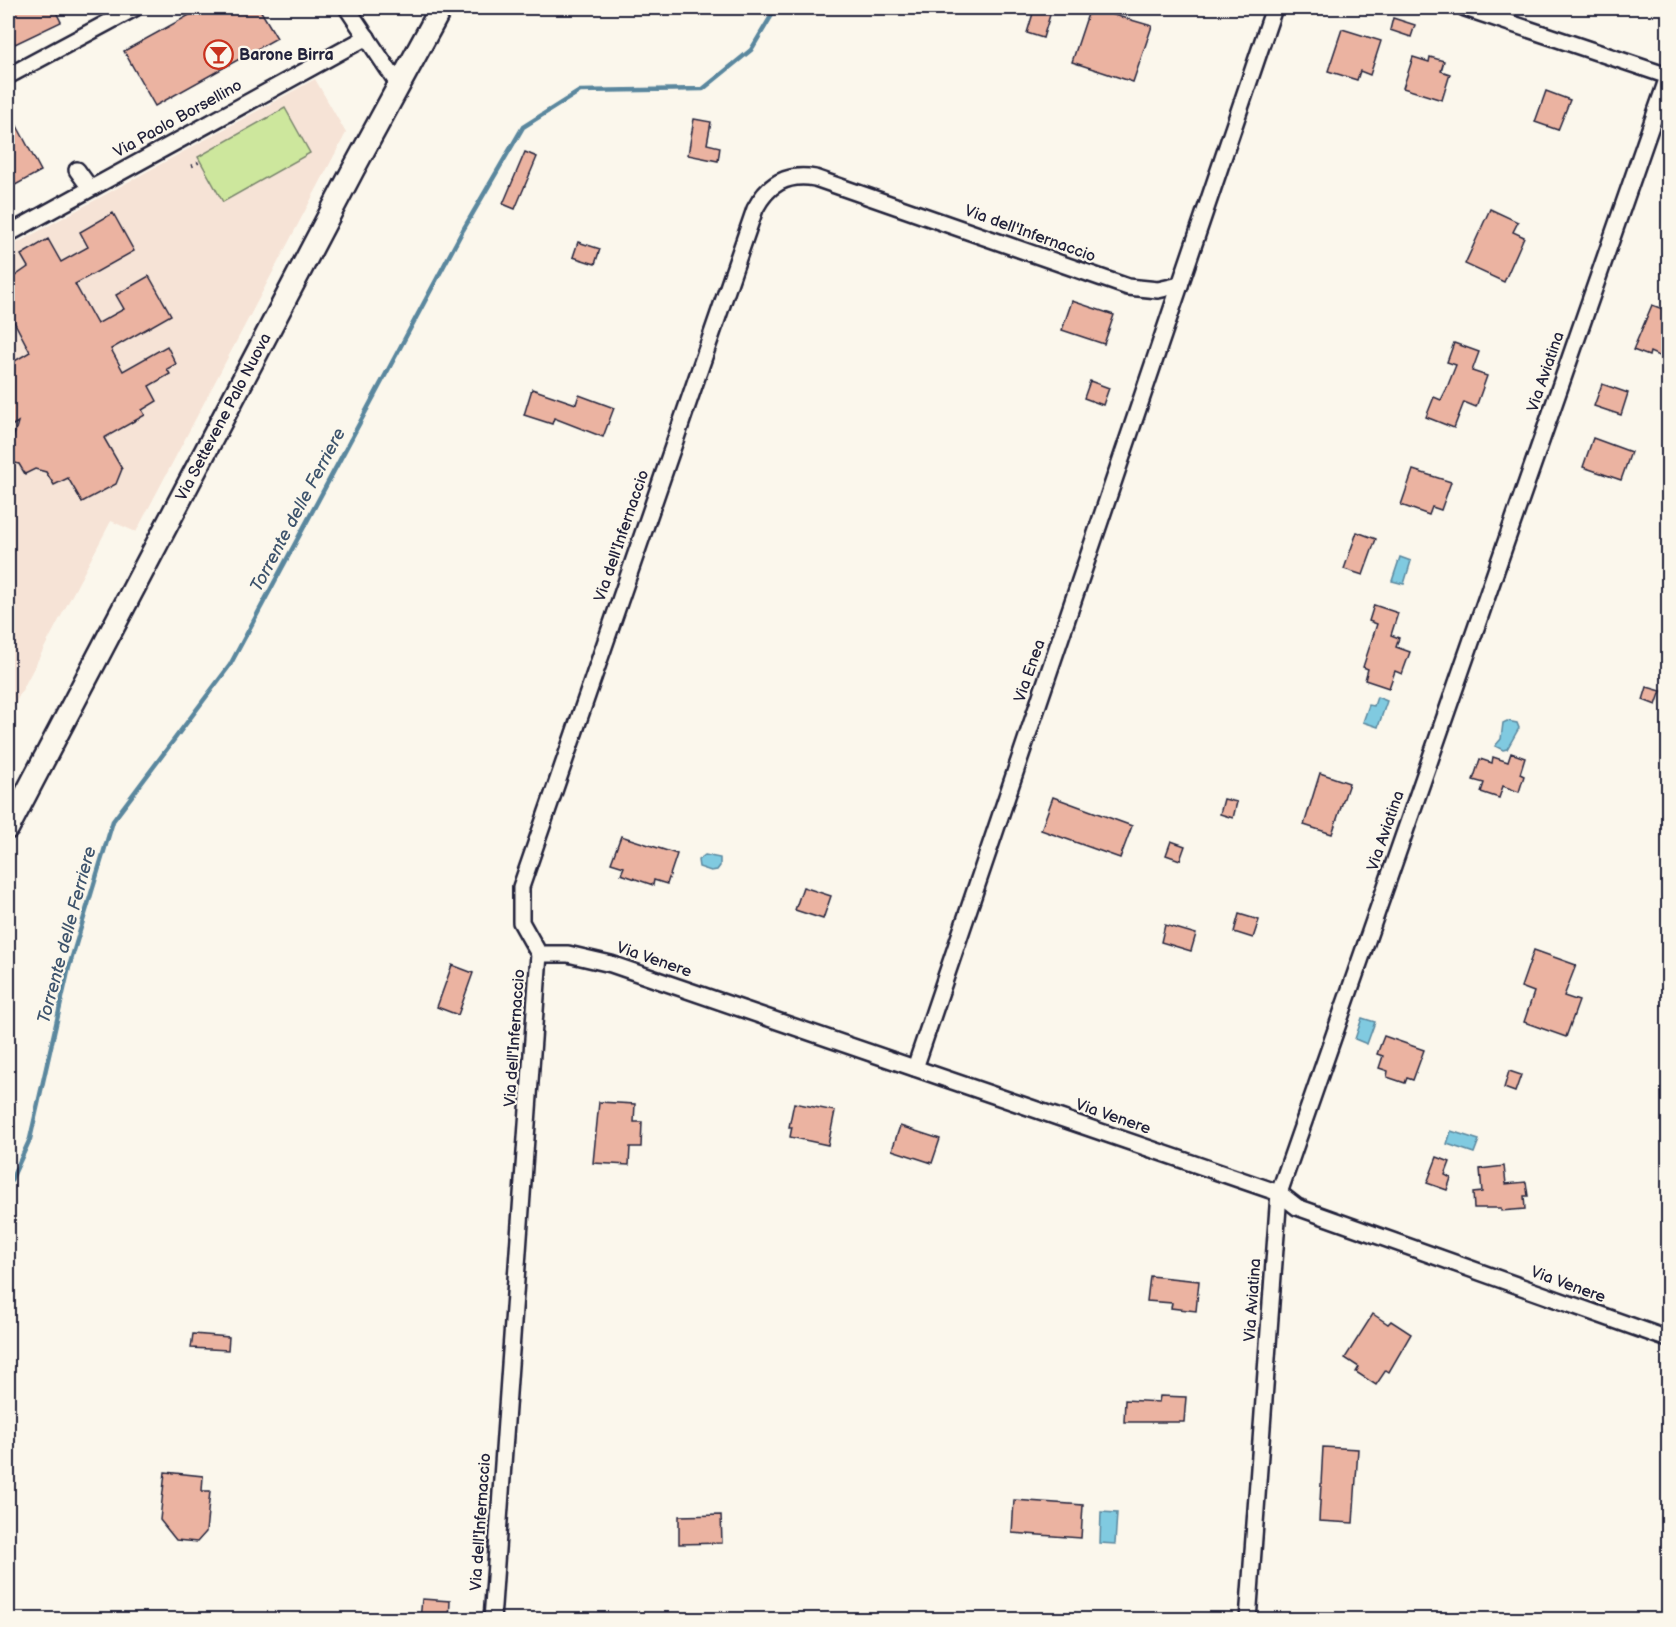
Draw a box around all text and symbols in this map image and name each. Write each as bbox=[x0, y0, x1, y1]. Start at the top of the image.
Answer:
bar icon: Barone Birra bbox=[202, 39, 234, 71]
place label: Barone Birra bbox=[239, 46, 334, 65]
street label: Via Paolo Borsellino bbox=[111, 76, 245, 162]
street label: Via dell'Infernaccio bbox=[962, 201, 1098, 267]
street label: Via Aviatina bbox=[1523, 329, 1569, 415]
street label: Via Settevene Palo Nuova bbox=[172, 330, 275, 504]
water label: Torrente delle Ferriere bbox=[246, 425, 350, 595]
street label: Via dell'Infernaccio bbox=[591, 468, 653, 604]
street label: Via Enea bbox=[1010, 637, 1050, 705]
street label: Via Aviatina bbox=[1363, 788, 1409, 874]
water label: Torrente delle Ferriere bbox=[33, 844, 101, 1026]
street label: Via Venere bbox=[614, 938, 694, 982]
street label: Via dell'Infernaccio bbox=[501, 968, 529, 1108]
street label: Via Venere bbox=[1073, 1095, 1153, 1139]
street label: Via Aviatina bbox=[1241, 1258, 1265, 1342]
street label: Via Venere bbox=[1528, 1263, 1608, 1307]
street label: Via dell'Infernaccio bbox=[467, 1452, 495, 1592]

